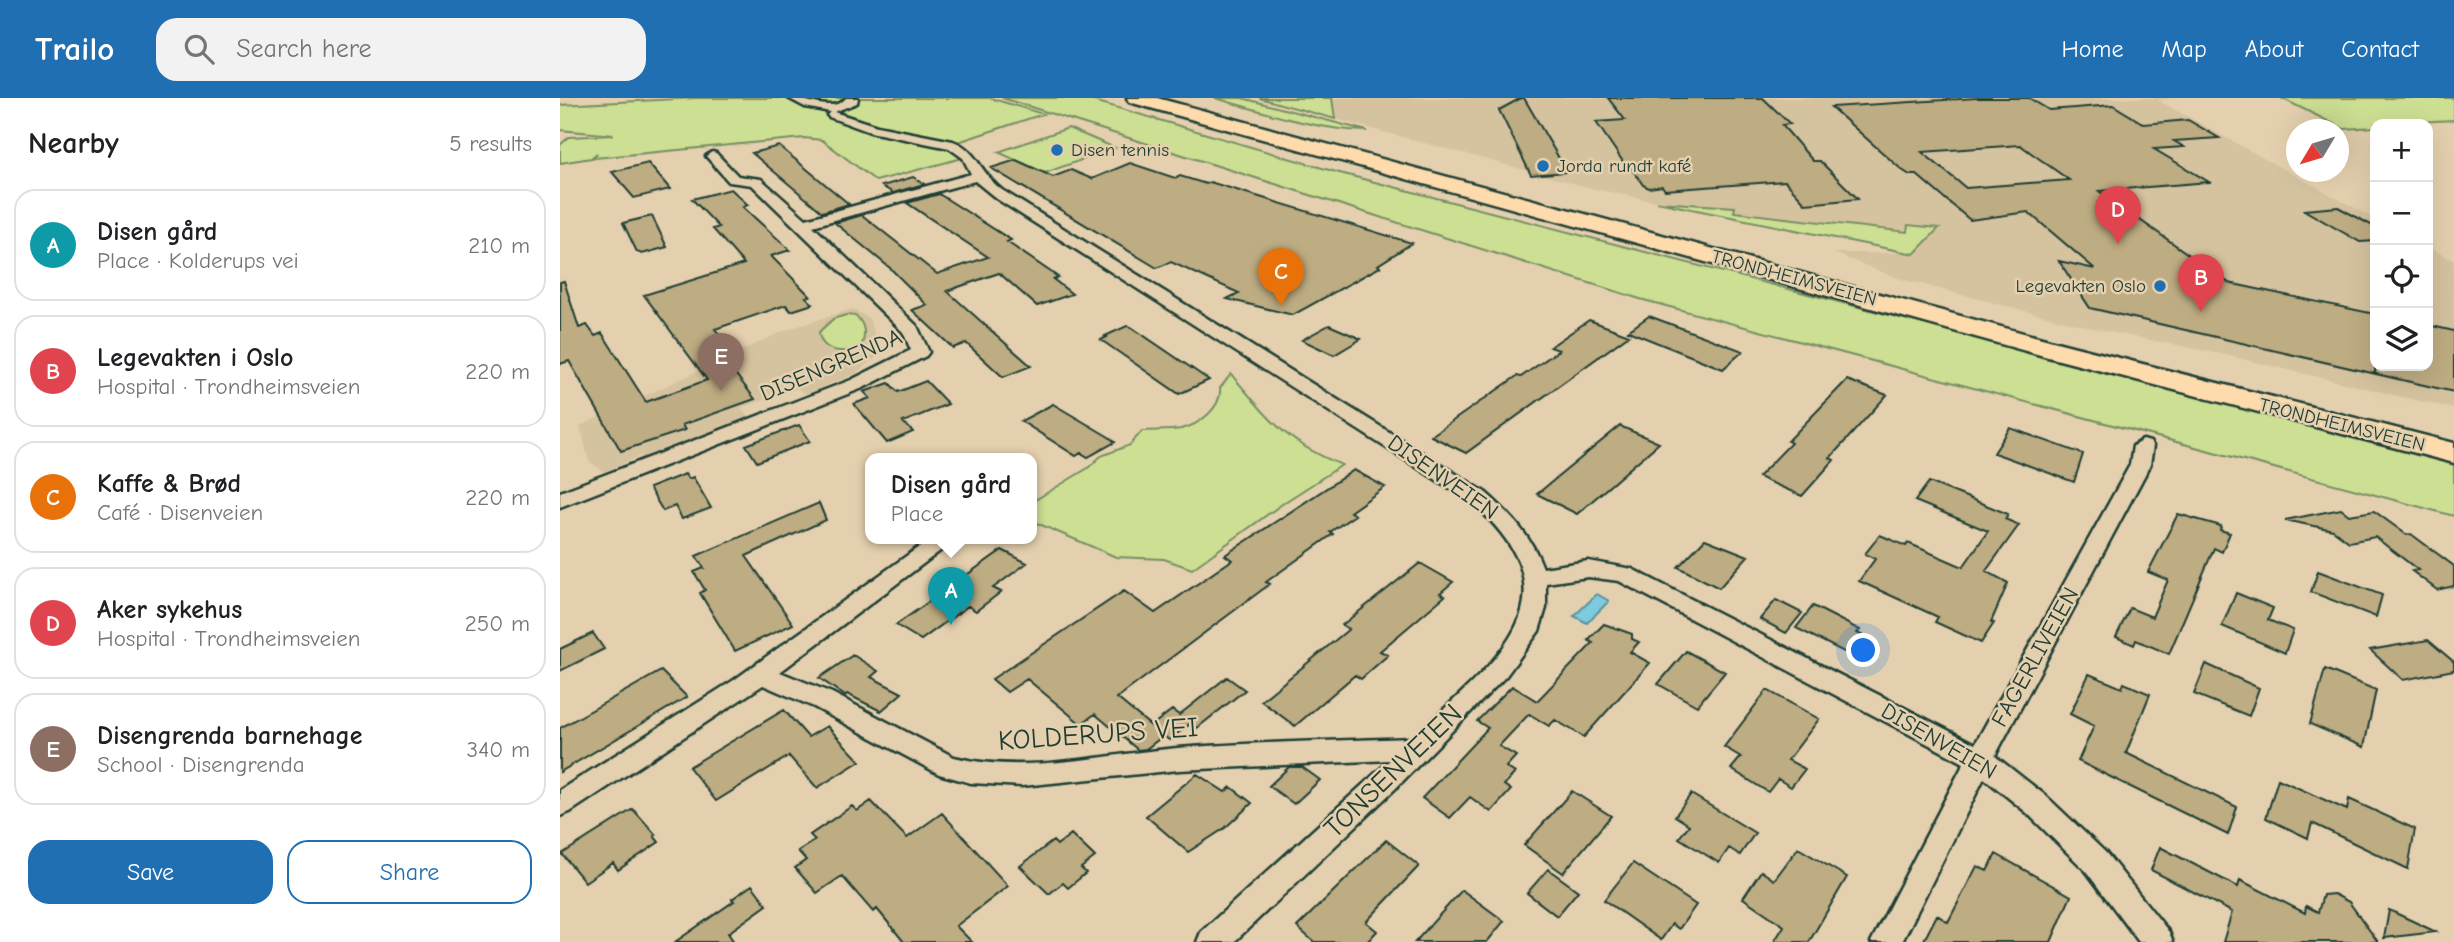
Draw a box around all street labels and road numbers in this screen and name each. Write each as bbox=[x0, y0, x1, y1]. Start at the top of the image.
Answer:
street label: TRONDHEIMSVEIEN bbox=[1709, 245, 1879, 311]
street label: DISENGRENDA bbox=[756, 323, 906, 407]
street label: TRONDHEIMSVEIEN bbox=[2257, 394, 2427, 456]
street label: DISENVEIEN bbox=[1383, 429, 1503, 525]
street label: FAGERLIVEIEN bbox=[1986, 583, 2084, 731]
street label: DISENVEIEN bbox=[1877, 697, 2001, 785]
street label: TONSENVEIEN bbox=[1318, 698, 1468, 844]
street label: KOLDERUPS VEI bbox=[997, 711, 1199, 757]

